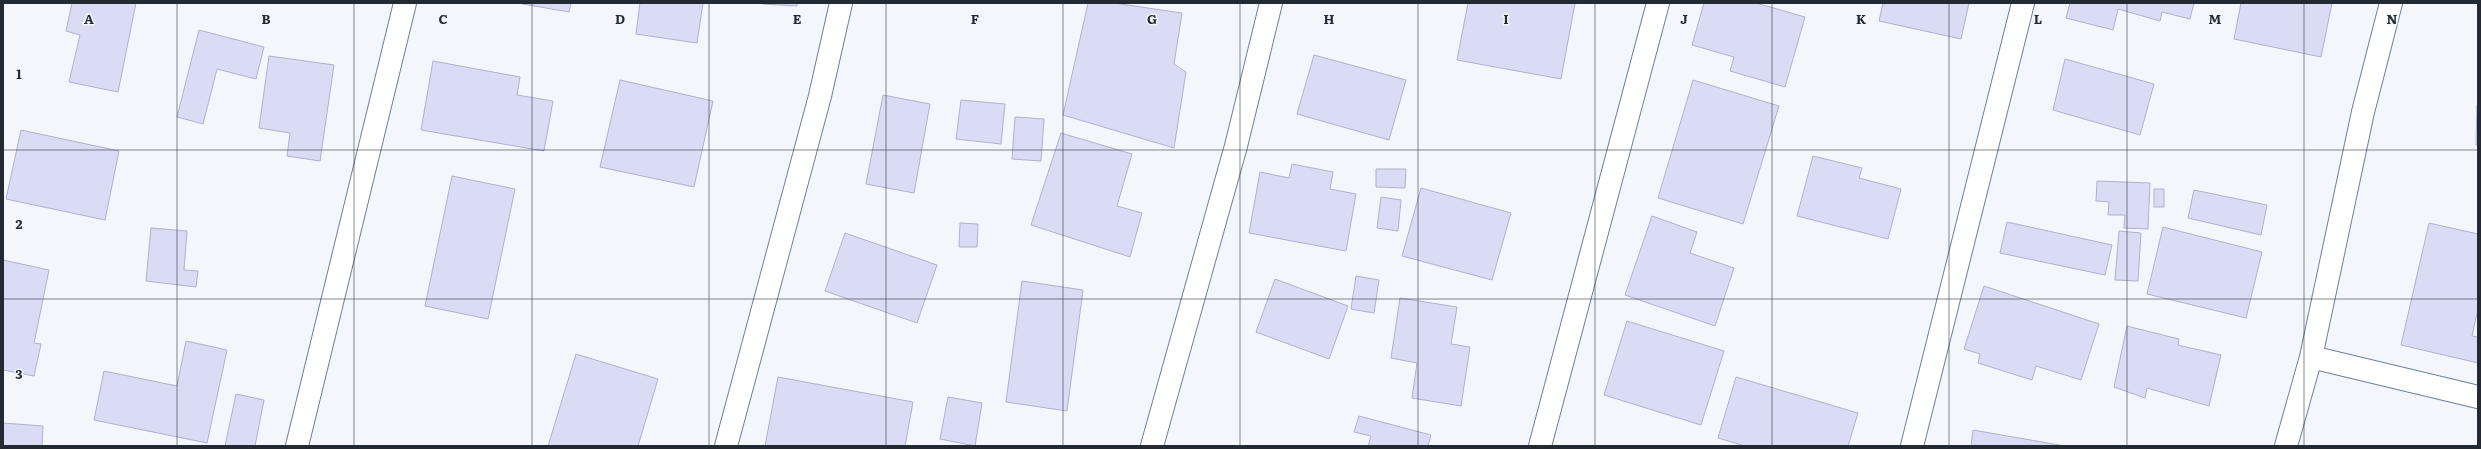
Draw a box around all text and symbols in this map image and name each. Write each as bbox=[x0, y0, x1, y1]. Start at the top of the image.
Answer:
text: A bbox=[84, 9, 94, 28]
text: B bbox=[262, 9, 271, 28]
text: C bbox=[438, 9, 448, 28]
text: D bbox=[615, 9, 625, 28]
text: E bbox=[793, 9, 802, 28]
text: F bbox=[971, 9, 979, 28]
text: G bbox=[1147, 9, 1157, 28]
text: H bbox=[1324, 9, 1335, 28]
text: I bbox=[1503, 9, 1509, 28]
text: J bbox=[1680, 9, 1688, 28]
text: K bbox=[1856, 9, 1867, 28]
text: L bbox=[2034, 9, 2042, 28]
text: M bbox=[2209, 9, 2222, 28]
text: N bbox=[2387, 9, 2398, 28]
text: 1 bbox=[16, 64, 22, 83]
text: 2 bbox=[16, 214, 23, 233]
text: 3 bbox=[15, 364, 23, 383]

